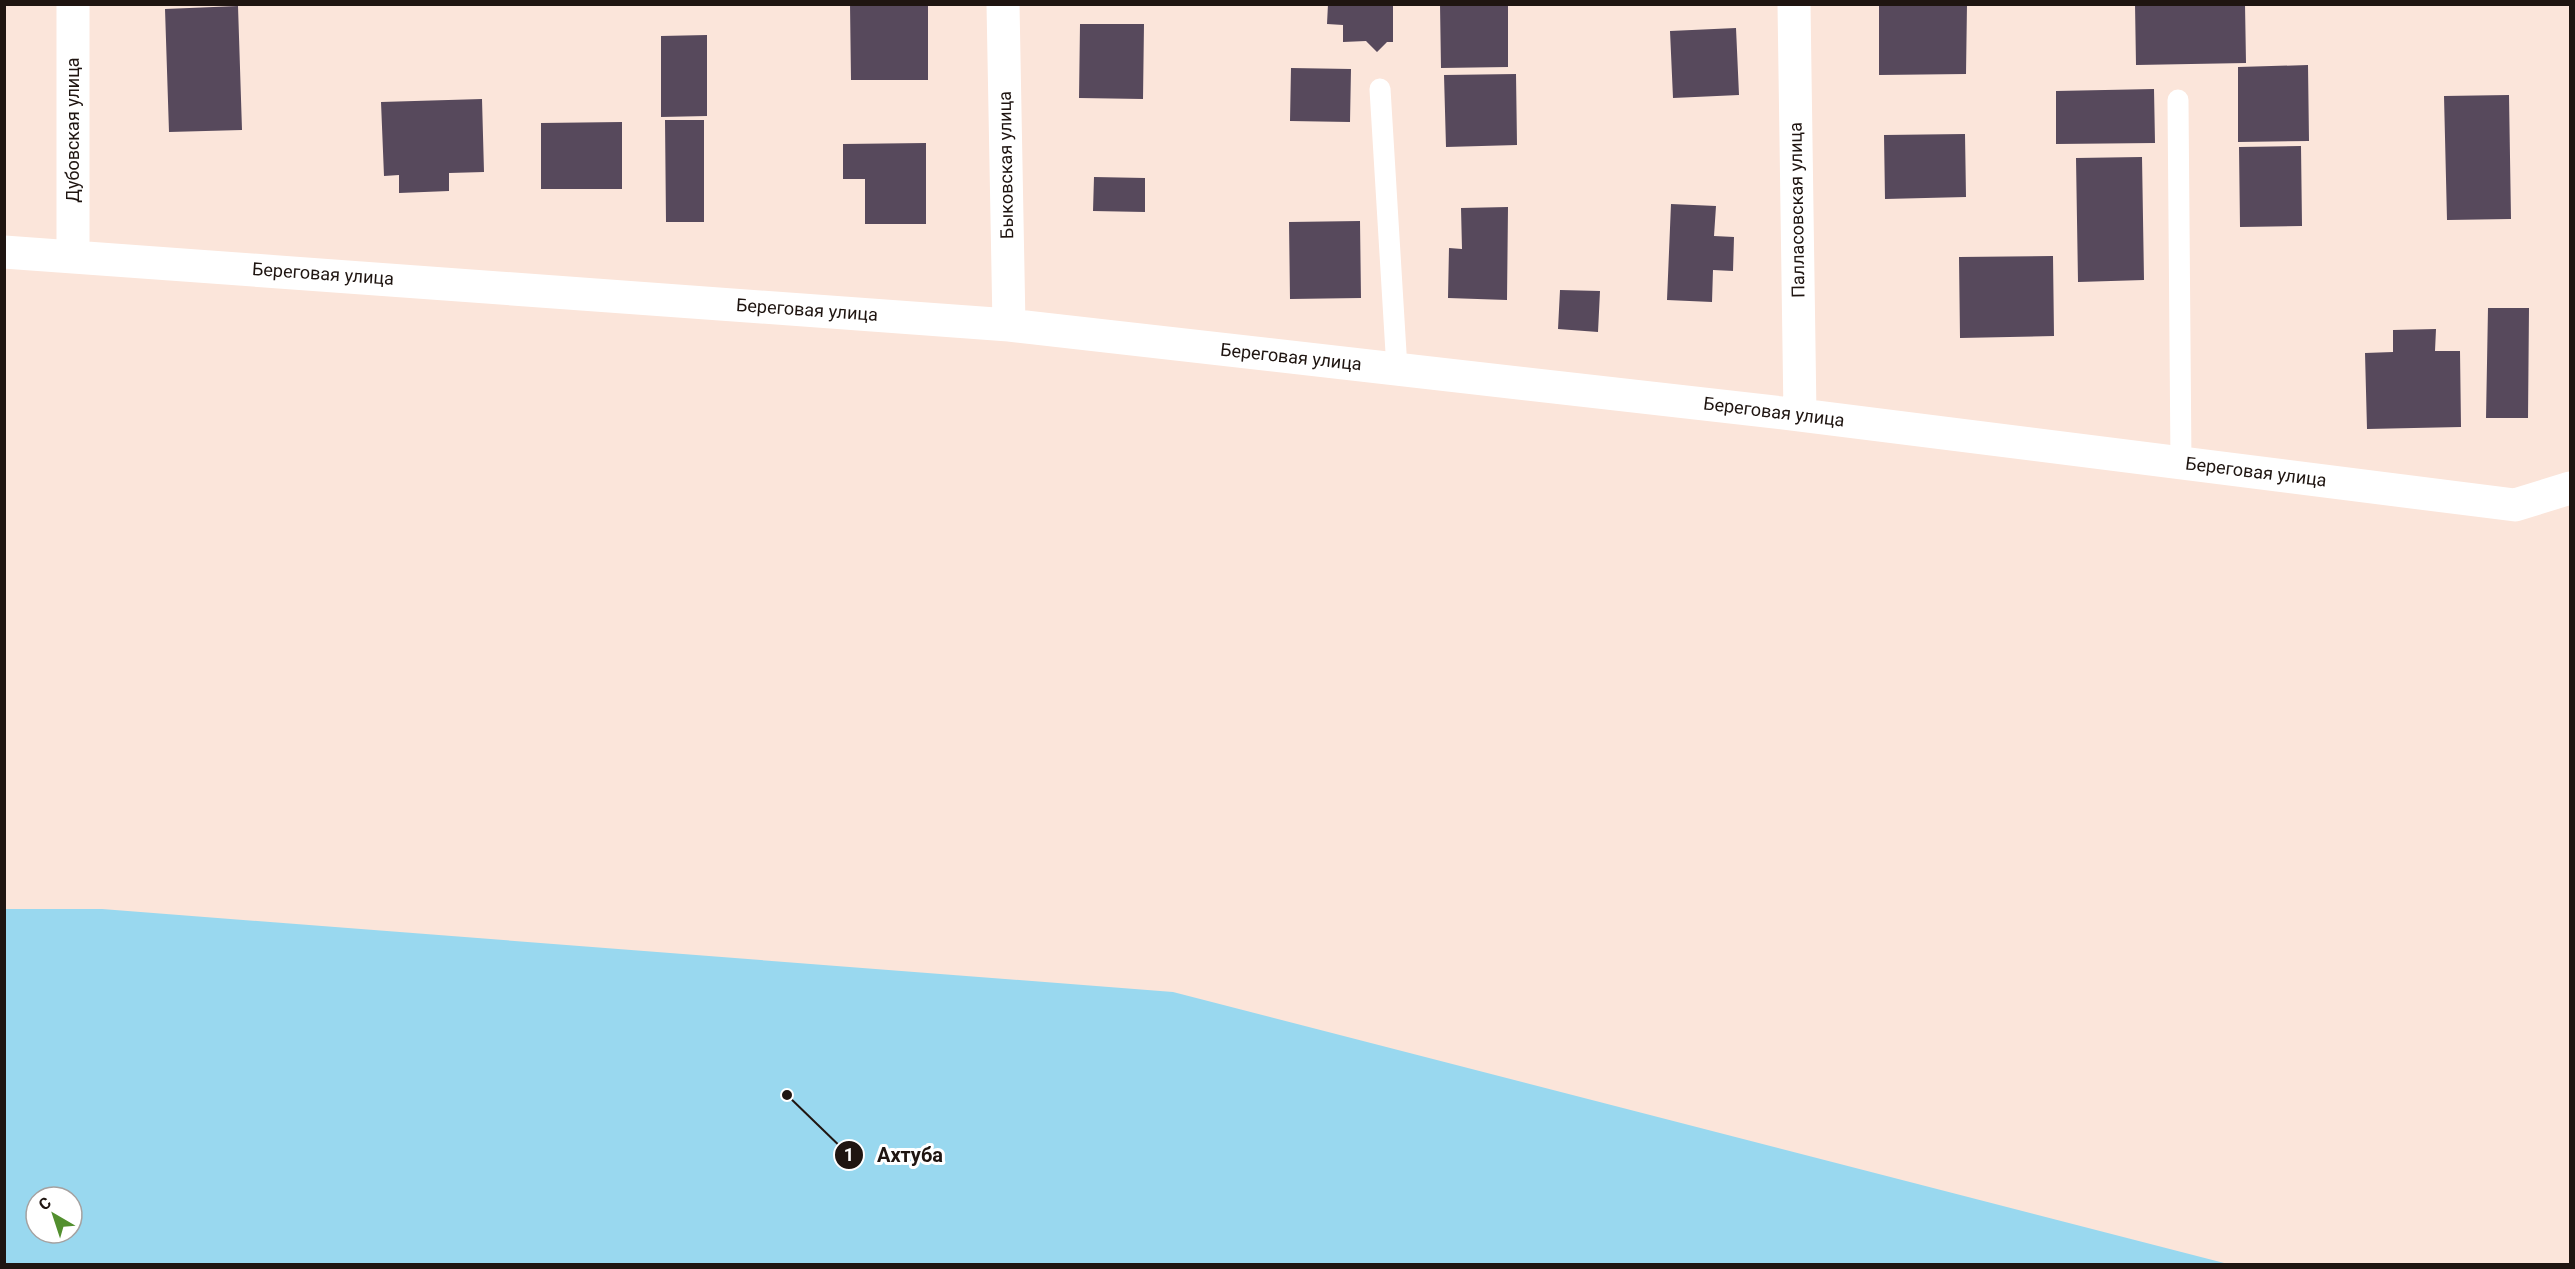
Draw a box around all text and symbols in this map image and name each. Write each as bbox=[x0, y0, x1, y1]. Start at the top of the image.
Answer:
street label: Дубовская улица bbox=[62, 57, 83, 203]
street label: Быковская улица bbox=[994, 91, 1017, 239]
street label: Палласовская улица bbox=[1784, 122, 1809, 298]
street label: Береговая улица bbox=[251, 258, 395, 289]
street label: Береговая улица bbox=[735, 294, 879, 325]
street label: Береговая улица bbox=[1219, 339, 1363, 374]
street label: Береговая улица bbox=[1702, 392, 1846, 431]
street label: Береговая улица bbox=[2184, 452, 2328, 491]
callout: Ахтуба bbox=[834, 1136, 955, 1174]
text: Ахтуба bbox=[877, 1143, 943, 1167]
text: 1 bbox=[844, 1144, 854, 1165]
north arrow bbox=[24, 1185, 84, 1245]
text: С bbox=[35, 1193, 55, 1214]

